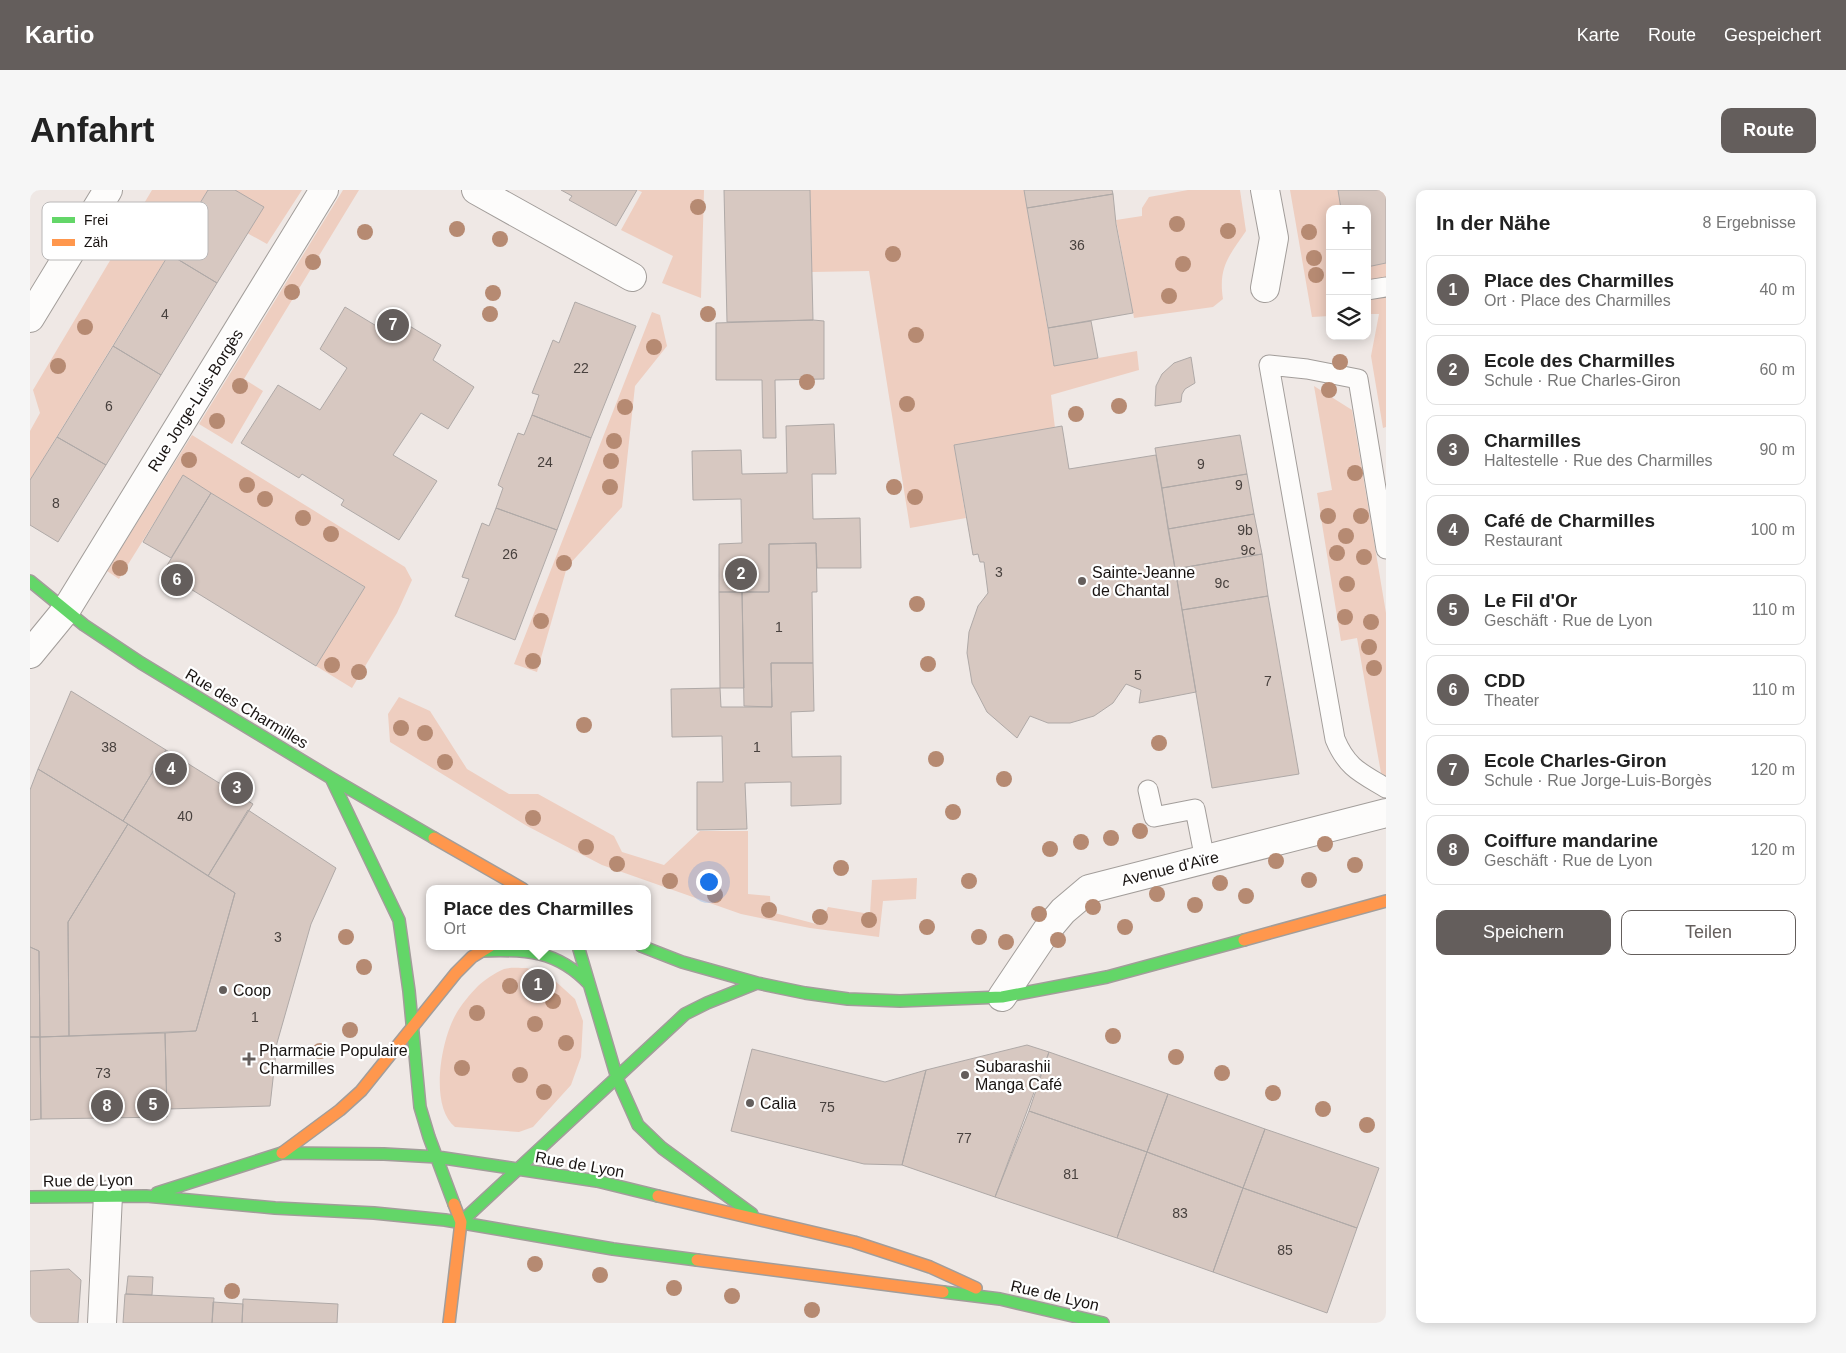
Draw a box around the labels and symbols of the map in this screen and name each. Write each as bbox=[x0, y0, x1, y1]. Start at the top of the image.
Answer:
legend bbox=[42, 202, 208, 260]
text: Frei bbox=[84, 212, 108, 228]
text: Zäh bbox=[84, 234, 108, 250]
house number: 36 bbox=[1069, 237, 1085, 253]
house number: 4 bbox=[161, 306, 169, 322]
pin: 7 bbox=[377, 306, 409, 344]
street label: Rue Jorge-Luis-Borgès bbox=[145, 326, 246, 475]
house number: 22 bbox=[573, 360, 589, 376]
house number: 6 bbox=[105, 398, 113, 414]
house number: 24 bbox=[537, 454, 553, 470]
house number: 9 bbox=[1197, 456, 1205, 472]
house number: 9 bbox=[1235, 477, 1243, 493]
house number: 8 bbox=[52, 495, 60, 511]
house number: 9b bbox=[1237, 522, 1253, 538]
house number: 9c bbox=[1241, 542, 1255, 558]
house number: 26 bbox=[502, 546, 518, 562]
pin: 2 bbox=[725, 555, 757, 593]
pin: 6 bbox=[161, 561, 193, 599]
house number: 3 bbox=[995, 564, 1003, 580]
place label: Sainte-Jeanne de Chantal bbox=[1092, 564, 1195, 599]
marker: Sainte-Jeanne de Chantal bbox=[1076, 575, 1088, 587]
house number: 9c bbox=[1215, 575, 1229, 591]
house number: 1 bbox=[775, 619, 783, 635]
street label: Rue des Charmilles bbox=[183, 665, 311, 752]
house number: 5 bbox=[1134, 667, 1142, 683]
house number: 7 bbox=[1264, 673, 1272, 689]
house number: 38 bbox=[101, 739, 117, 755]
house number: 1 bbox=[753, 739, 761, 755]
pin: 4 bbox=[155, 750, 187, 788]
pin: 3 bbox=[221, 769, 253, 807]
house number: 40 bbox=[177, 808, 193, 824]
street label: Avenue d'Aïre bbox=[1120, 848, 1221, 889]
your location bbox=[696, 869, 722, 895]
house number: 3 bbox=[274, 929, 282, 945]
pin: 1 bbox=[522, 966, 554, 1004]
place label: Coop bbox=[233, 982, 271, 999]
marker: Coop bbox=[217, 984, 229, 996]
house number: 1 bbox=[251, 1009, 259, 1025]
place label: Pharmacie Populaire Charmilles bbox=[259, 1042, 408, 1077]
marker: Pharmacie Populaire Charmilles bbox=[243, 1053, 255, 1065]
place label: Subarashii Manga Café bbox=[975, 1058, 1062, 1093]
house number: 73 bbox=[95, 1065, 111, 1081]
marker: Subarashii Manga Café bbox=[959, 1069, 971, 1081]
pin: 5 bbox=[137, 1086, 169, 1124]
pin: 8 bbox=[91, 1087, 123, 1125]
place label: Calia bbox=[760, 1095, 797, 1112]
marker: Calia bbox=[744, 1097, 756, 1109]
house number: 75 bbox=[819, 1099, 835, 1115]
house number: 77 bbox=[956, 1130, 972, 1146]
street label: Rue de Lyon bbox=[534, 1148, 626, 1181]
house number: 81 bbox=[1063, 1166, 1079, 1182]
street label: Rue de Lyon bbox=[43, 1171, 133, 1190]
house number: 83 bbox=[1172, 1205, 1188, 1221]
house number: 85 bbox=[1277, 1242, 1293, 1258]
street label: Rue de Lyon bbox=[1009, 1277, 1101, 1314]

